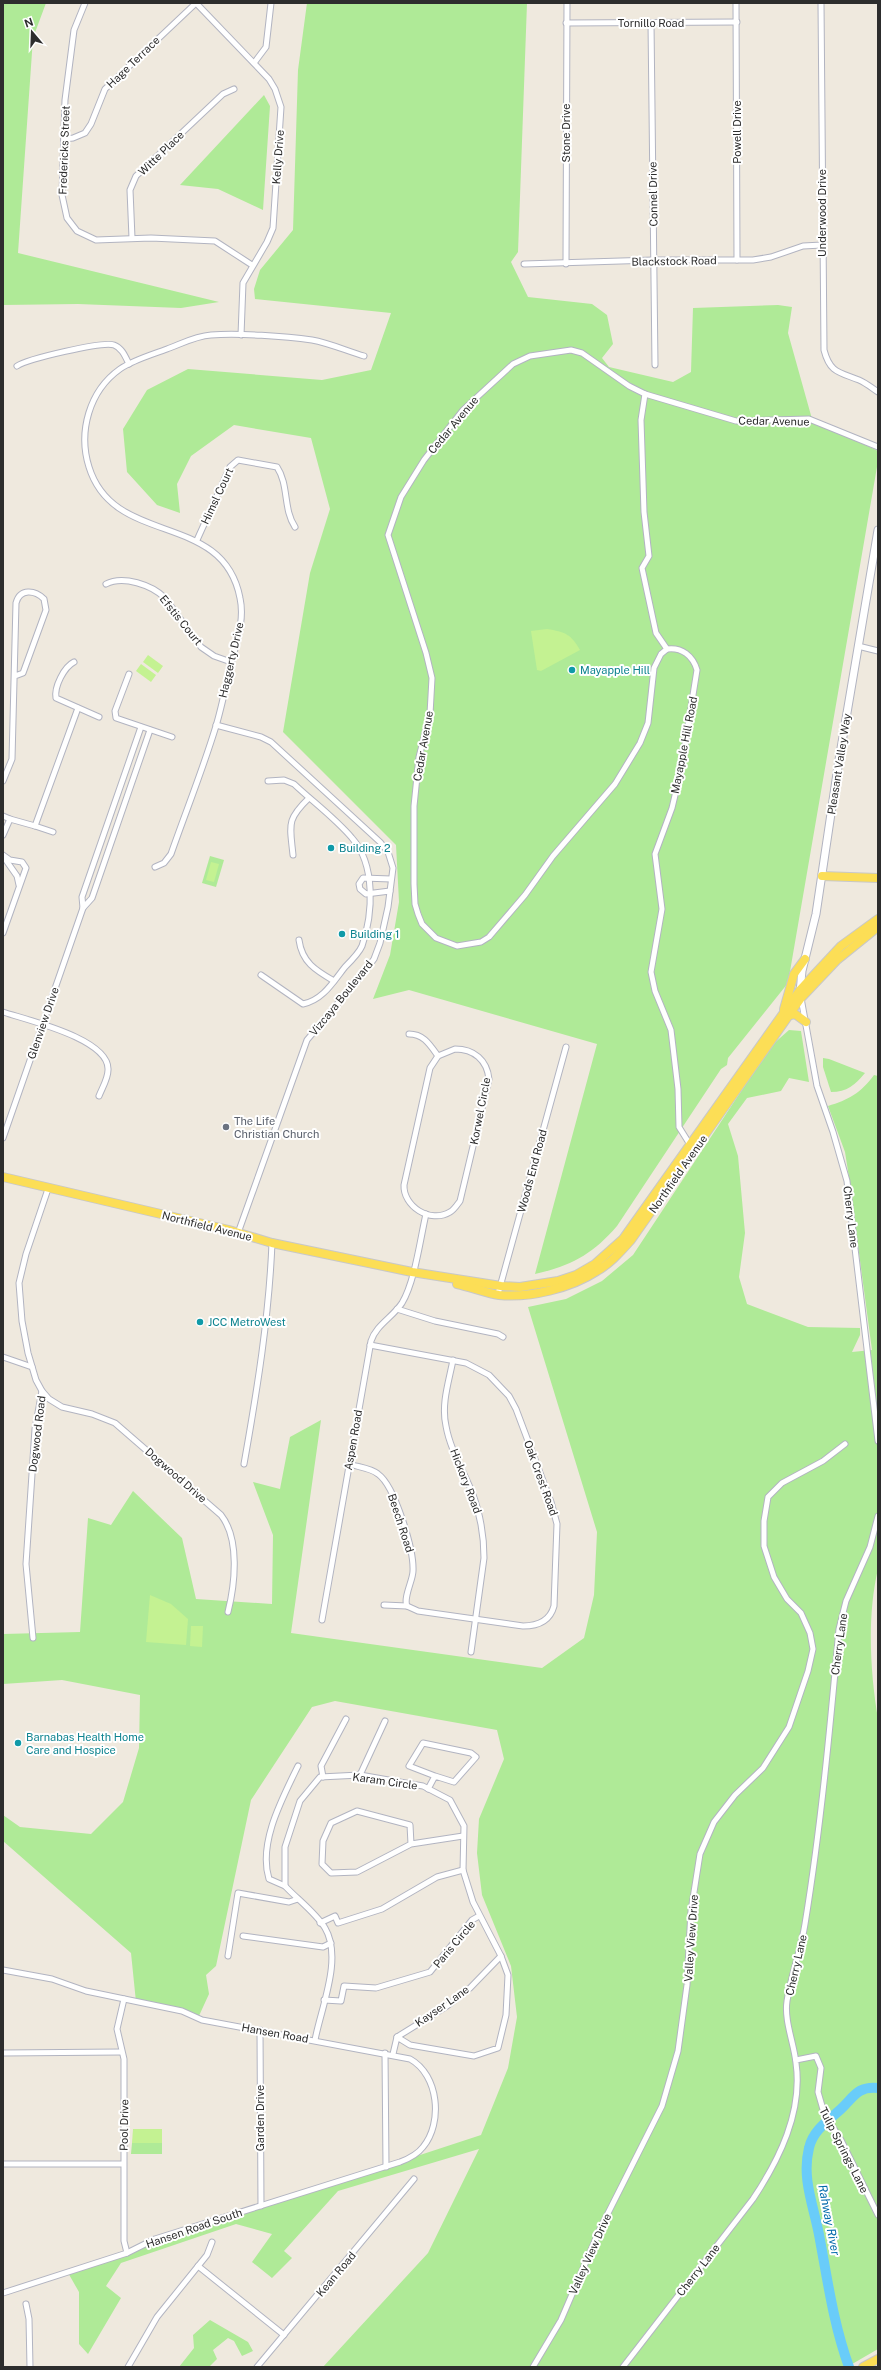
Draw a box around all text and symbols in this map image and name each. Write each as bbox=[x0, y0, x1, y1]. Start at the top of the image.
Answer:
north arrow bbox=[12, 12, 52, 52]
text: N bbox=[23, 15, 35, 30]
street label: Tornillo Road bbox=[618, 17, 684, 29]
street label: Hage Terrace bbox=[104, 34, 162, 90]
street label: Powell Drive bbox=[731, 100, 743, 164]
street label: Stone Drive bbox=[560, 103, 572, 163]
street label: Fredericks Street bbox=[56, 105, 72, 195]
street label: Witte Place bbox=[136, 128, 186, 178]
street label: Kelly Drive bbox=[270, 129, 286, 185]
street label: Connel Drive bbox=[646, 161, 660, 227]
street label: Underwood Drive bbox=[816, 169, 828, 257]
street label: Blackstock Road bbox=[631, 254, 717, 268]
street label: Cedar Avenue bbox=[426, 394, 480, 456]
street label: Cedar Avenue bbox=[738, 414, 810, 428]
street label: Himsl Court bbox=[199, 466, 235, 526]
street label: Efstis Court bbox=[157, 593, 205, 647]
street label: Haggerty Drive bbox=[216, 621, 246, 699]
place label: Mayapple Hill bbox=[580, 664, 650, 676]
marker: Mayapple Hill bbox=[567, 665, 577, 675]
street label: Mayapple Hill Road bbox=[669, 695, 699, 795]
street label: Cedar Avenue bbox=[411, 710, 435, 782]
street label: Pleasant Valley Way bbox=[825, 713, 853, 815]
place label: Building 2 bbox=[339, 842, 391, 854]
marker: Building 2 bbox=[326, 843, 336, 853]
place label: Building 1 bbox=[350, 928, 399, 940]
marker: Building 1 bbox=[337, 929, 347, 939]
street label: Vizcaya Boulevard bbox=[307, 958, 375, 1038]
street label: Glenview Drive bbox=[25, 985, 61, 1061]
street label: Korwel Circle bbox=[468, 1076, 492, 1146]
place label: The Life Christian Church bbox=[234, 1115, 319, 1140]
marker: The Life Christian Church bbox=[221, 1122, 231, 1132]
street label: Woods End Road bbox=[515, 1128, 549, 1214]
street label: Northfield Avenue bbox=[647, 1133, 709, 1215]
street label: Cherry Lane bbox=[841, 1185, 861, 1249]
street label: Northfield Avenue bbox=[161, 1209, 253, 1243]
place label: JCC MetroWest bbox=[208, 1316, 286, 1328]
marker: JCC MetroWest bbox=[195, 1317, 205, 1327]
street label: Dogwood Road bbox=[26, 1395, 48, 1473]
street label: Aspen Road bbox=[342, 1409, 364, 1471]
street label: Oak Crest Road bbox=[522, 1439, 560, 1517]
street label: Dogwood Drive bbox=[143, 1445, 209, 1505]
street label: Hickory Road bbox=[448, 1447, 484, 1515]
street label: Beech Road bbox=[386, 1492, 416, 1554]
street label: Cherry Lane bbox=[829, 1612, 849, 1676]
place label: Barnabas Health Home Care and Hospice bbox=[26, 1731, 144, 1756]
marker: Barnabas Health Home Care and Hospice bbox=[13, 1738, 23, 1748]
street label: Karam Circle bbox=[352, 1770, 418, 1792]
street label: Valley View Drive bbox=[682, 1894, 700, 1982]
street label: Paris Circle bbox=[431, 1918, 477, 1970]
street label: Cherry Lane bbox=[783, 1933, 809, 1997]
street label: Kayser Lane bbox=[413, 1983, 471, 2029]
street label: Hansen Road bbox=[241, 2021, 309, 2045]
street label: Garden Drive bbox=[254, 2085, 266, 2151]
street label: Pool Drive bbox=[118, 2099, 130, 2151]
street label: Tulip Springs Lane bbox=[817, 2105, 871, 2195]
water label: Rahway River bbox=[815, 2183, 843, 2257]
street label: Hansen Road South bbox=[144, 2206, 244, 2250]
street label: Valley View Drive bbox=[567, 2212, 613, 2296]
street label: Cherry Lane bbox=[674, 2242, 722, 2298]
street label: Kean Road bbox=[314, 2249, 358, 2299]

